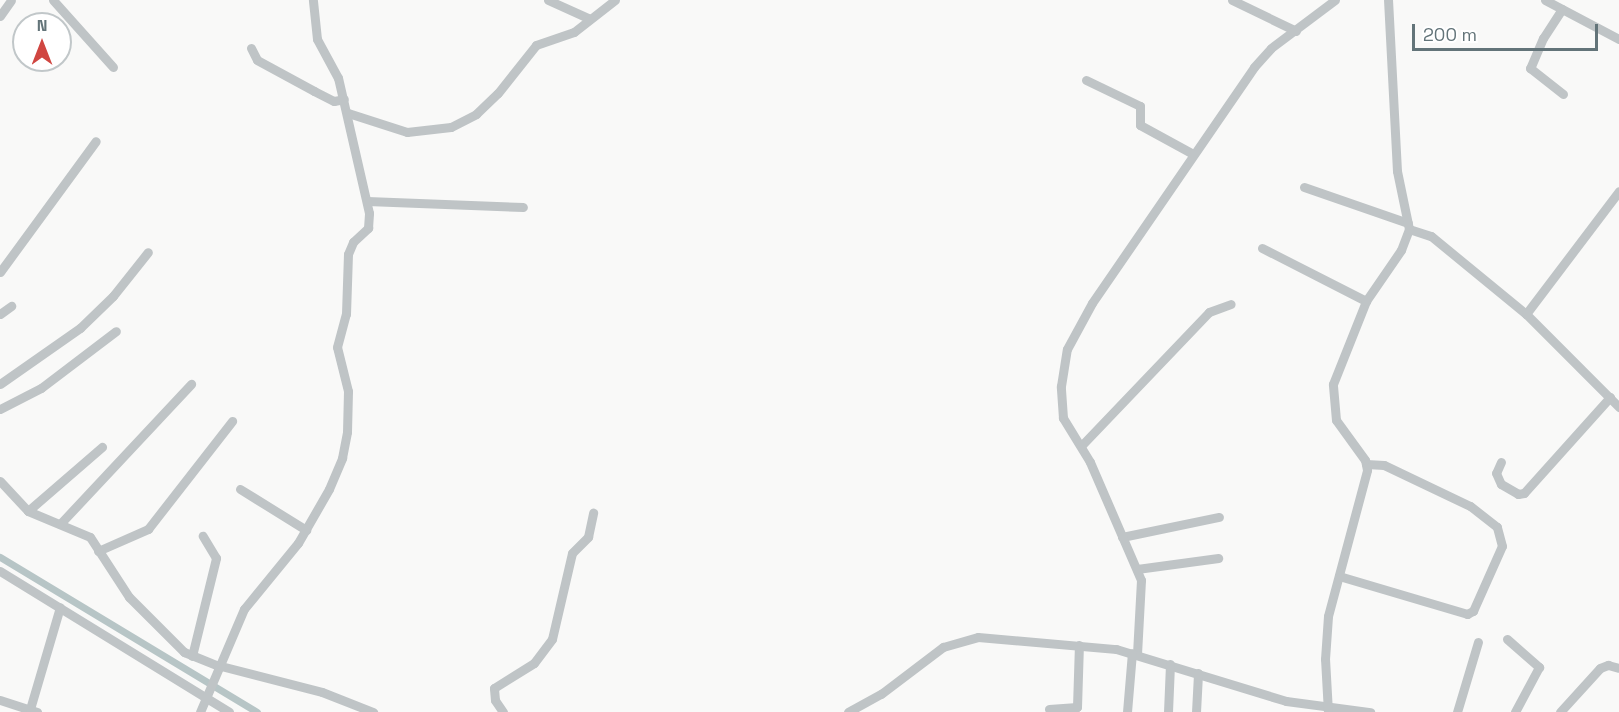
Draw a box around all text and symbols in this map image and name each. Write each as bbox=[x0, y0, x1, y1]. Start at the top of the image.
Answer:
north arrow bbox=[12, 12, 72, 72]
scale bar bbox=[1415, 12, 1601, 50]
text: N bbox=[37, 15, 47, 36]
text: 200 m bbox=[1423, 23, 1477, 46]

